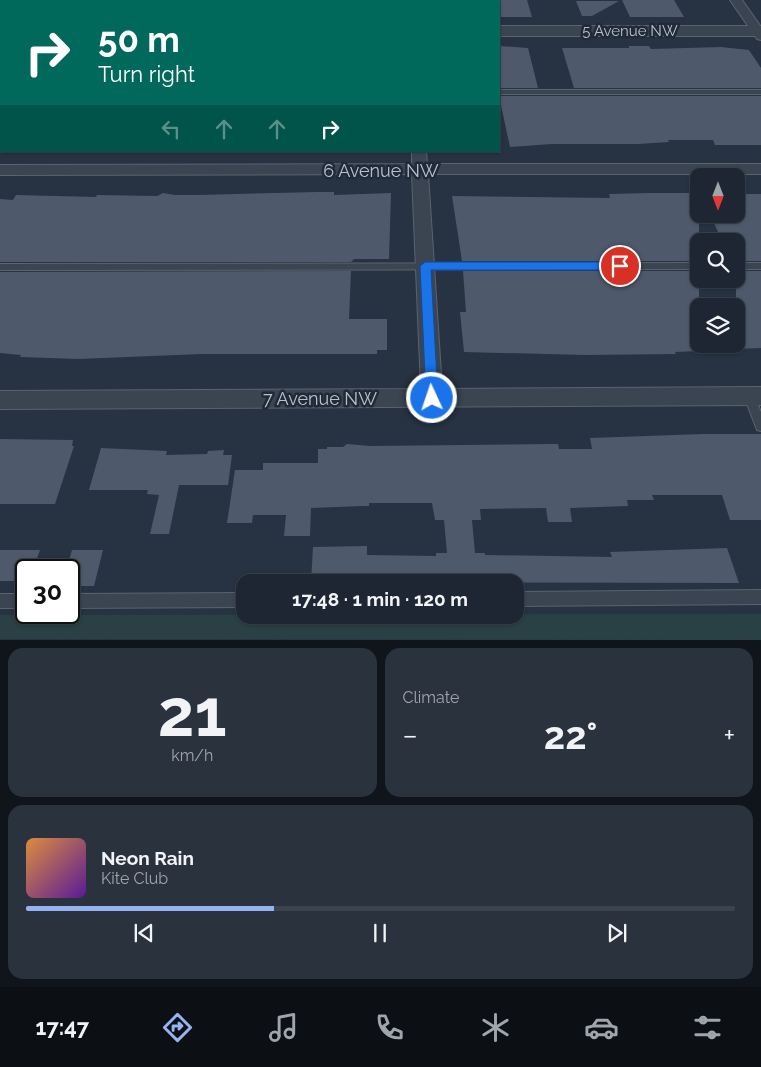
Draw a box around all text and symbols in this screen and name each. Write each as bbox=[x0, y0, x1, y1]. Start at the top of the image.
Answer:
text: 50 m bbox=[98, 19, 180, 60]
icon: right bbox=[15, 20, 80, 85]
street label: 5 Avenue NW bbox=[582, 22, 678, 40]
text: Turn right bbox=[98, 61, 195, 87]
icon: left bbox=[157, 115, 185, 143]
icon: ahead bbox=[210, 115, 238, 143]
icon: ahead bbox=[263, 115, 291, 143]
icon: right bbox=[316, 115, 344, 143]
street label: 6 Avenue NW bbox=[323, 160, 439, 181]
north arrow bbox=[690, 168, 745, 222]
map controls bbox=[690, 168, 745, 353]
button: search bbox=[690, 233, 745, 288]
pin bbox=[599, 245, 641, 287]
icon: arrive bbox=[606, 252, 634, 280]
button: layers bbox=[690, 298, 745, 353]
position arrow bbox=[405, 371, 457, 423]
street label: 7 Avenue NW bbox=[263, 388, 377, 409]
speed limit sign: 30 bbox=[15, 559, 80, 624]
text: 17:48 · 1 min · 120 m bbox=[292, 588, 468, 610]
text: 21 bbox=[158, 675, 227, 751]
text: Climate bbox=[403, 688, 459, 707]
text: 22° bbox=[544, 713, 597, 758]
text: − bbox=[403, 719, 418, 752]
text: + bbox=[723, 719, 735, 752]
text: km/h bbox=[171, 746, 213, 765]
text: Neon Rain bbox=[101, 847, 194, 869]
text: Kite Club bbox=[101, 869, 168, 888]
icon: previous bbox=[130, 919, 158, 947]
icon: pause bbox=[366, 919, 394, 947]
icon: next bbox=[603, 919, 631, 947]
icon: directions bbox=[160, 1010, 195, 1045]
icon: music bbox=[266, 1010, 301, 1045]
icon: phone bbox=[372, 1010, 407, 1045]
icon: climate bbox=[478, 1010, 513, 1045]
icon: car bbox=[584, 1010, 619, 1045]
icon: filters bbox=[690, 1010, 725, 1045]
text: 17:47 bbox=[36, 1014, 89, 1040]

